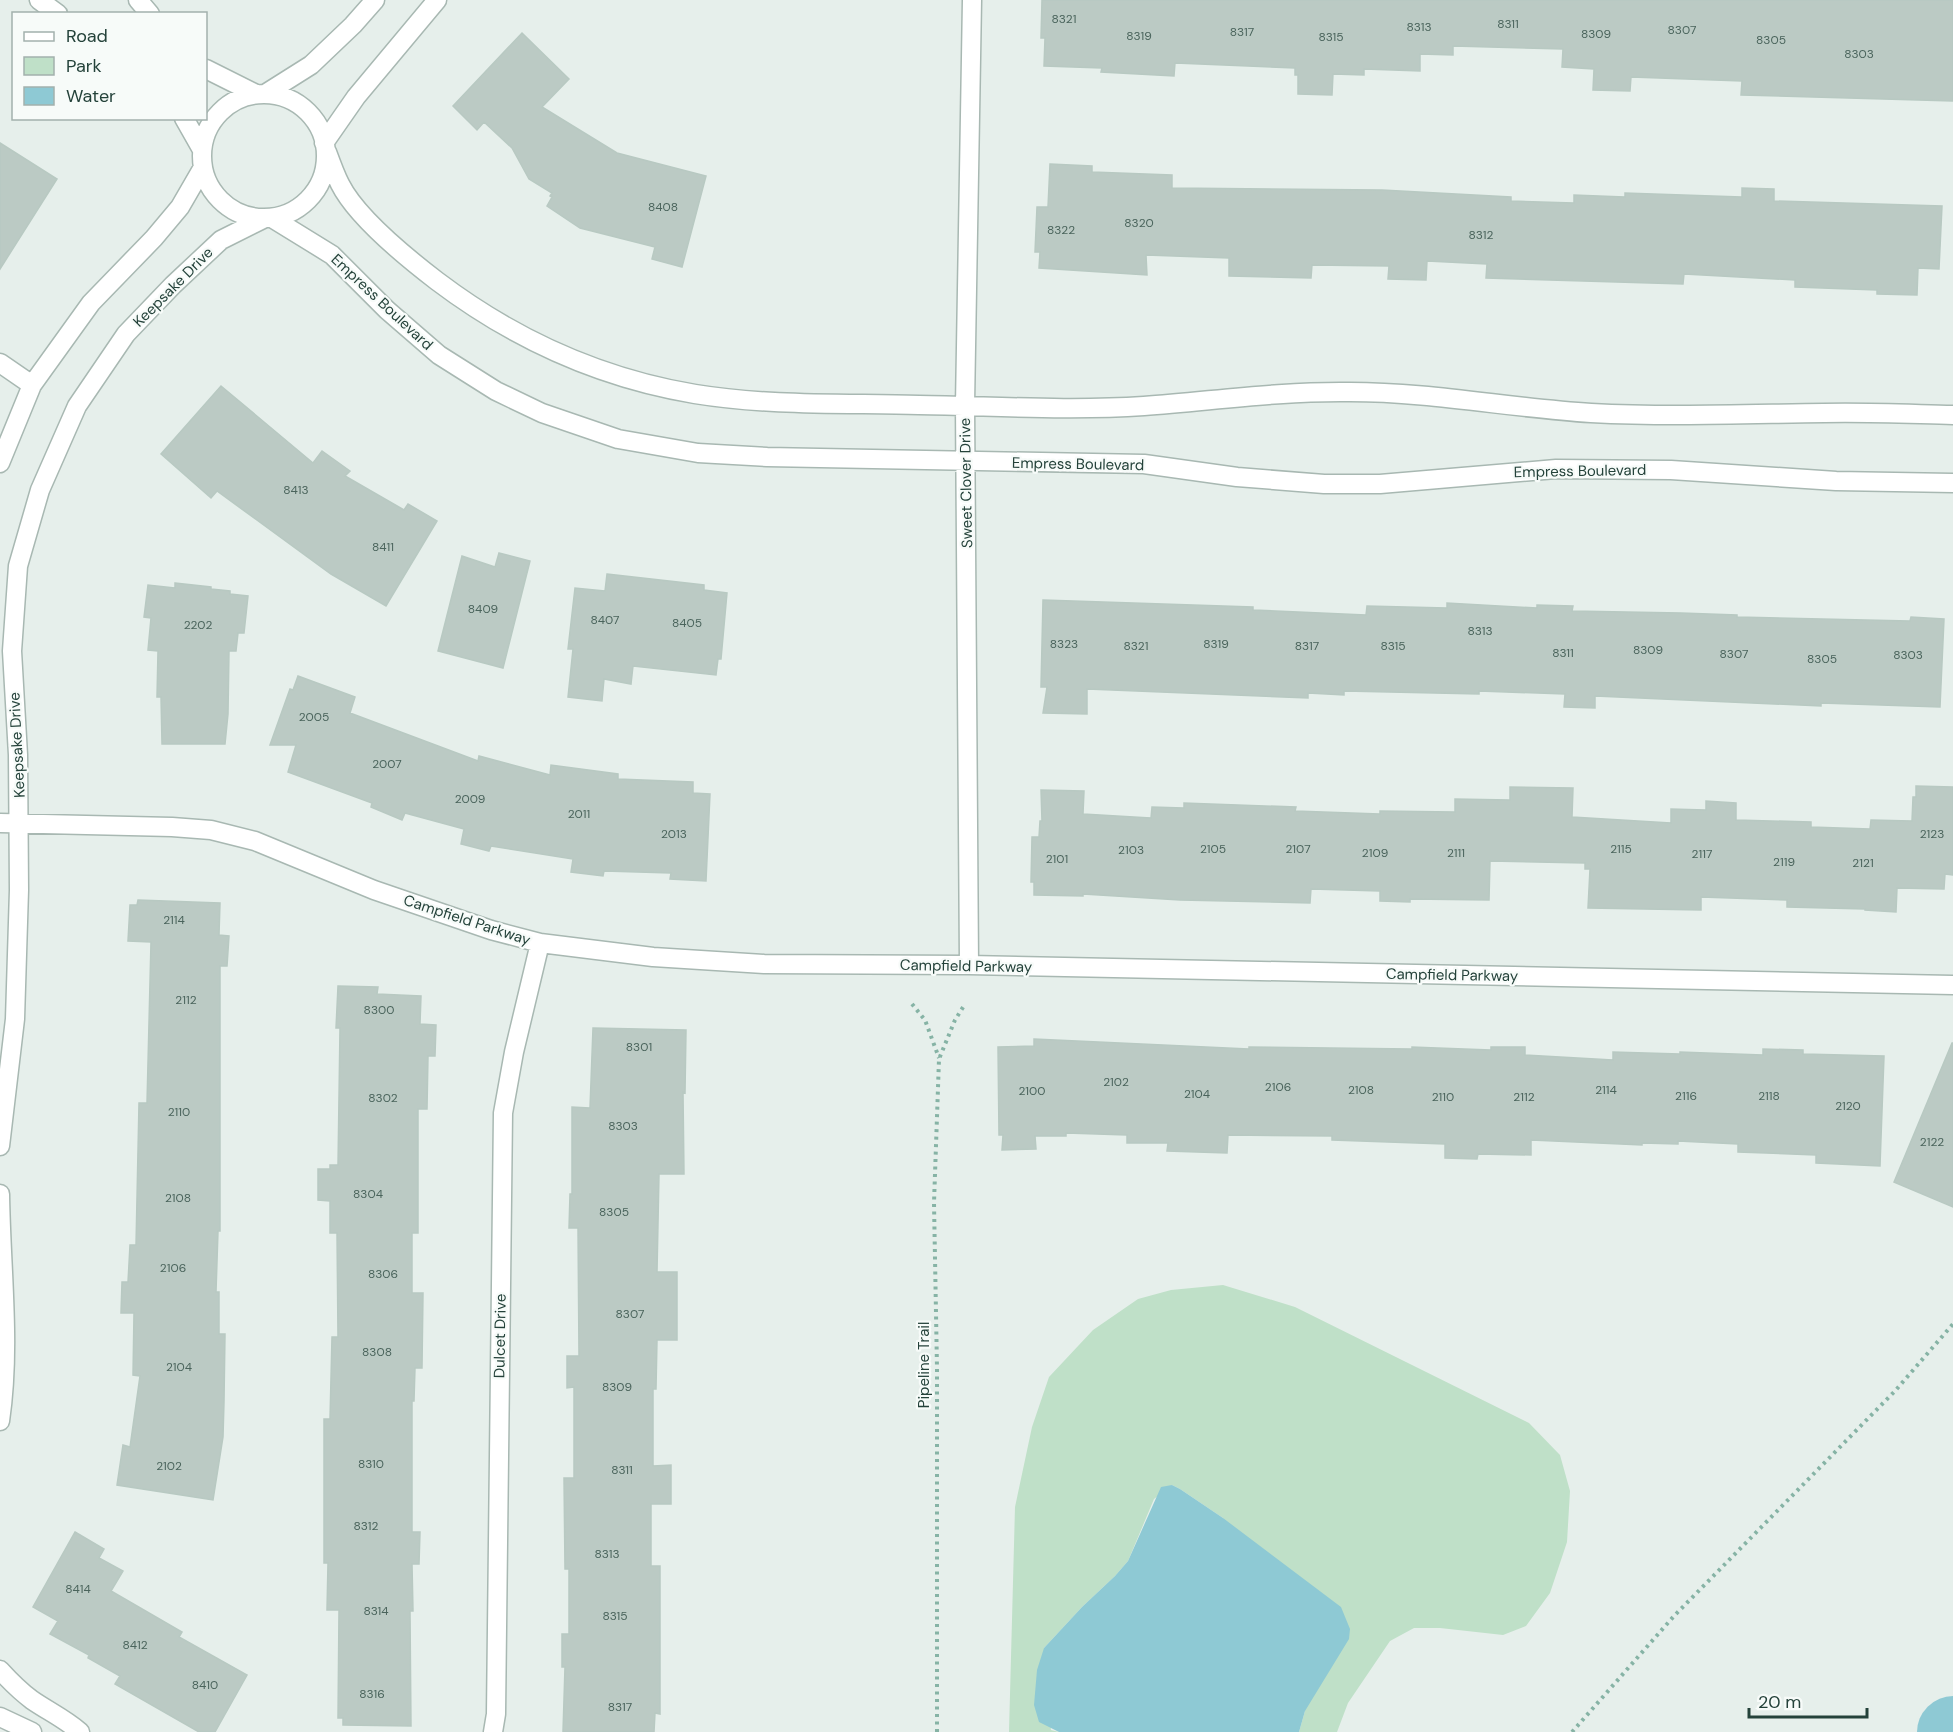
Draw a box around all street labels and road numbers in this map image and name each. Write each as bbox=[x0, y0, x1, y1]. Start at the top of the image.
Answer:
street label: Keepsake Drive bbox=[129, 243, 217, 331]
street label: Empress Boulevard bbox=[327, 249, 437, 355]
street label: Sweet Clover Drive bbox=[955, 418, 977, 548]
street label: Empress Boulevard bbox=[1012, 453, 1144, 475]
street label: Empress Boulevard bbox=[1514, 460, 1646, 482]
street label: Keepsake Drive bbox=[4, 692, 30, 798]
street label: Campfield Parkway bbox=[401, 890, 534, 950]
street label: Campfield Parkway bbox=[900, 955, 1033, 977]
street label: Campfield Parkway bbox=[1386, 964, 1519, 986]
street label: Dulcet Drive bbox=[489, 1294, 511, 1378]
street label: Pipeline Trail bbox=[914, 1322, 934, 1408]

